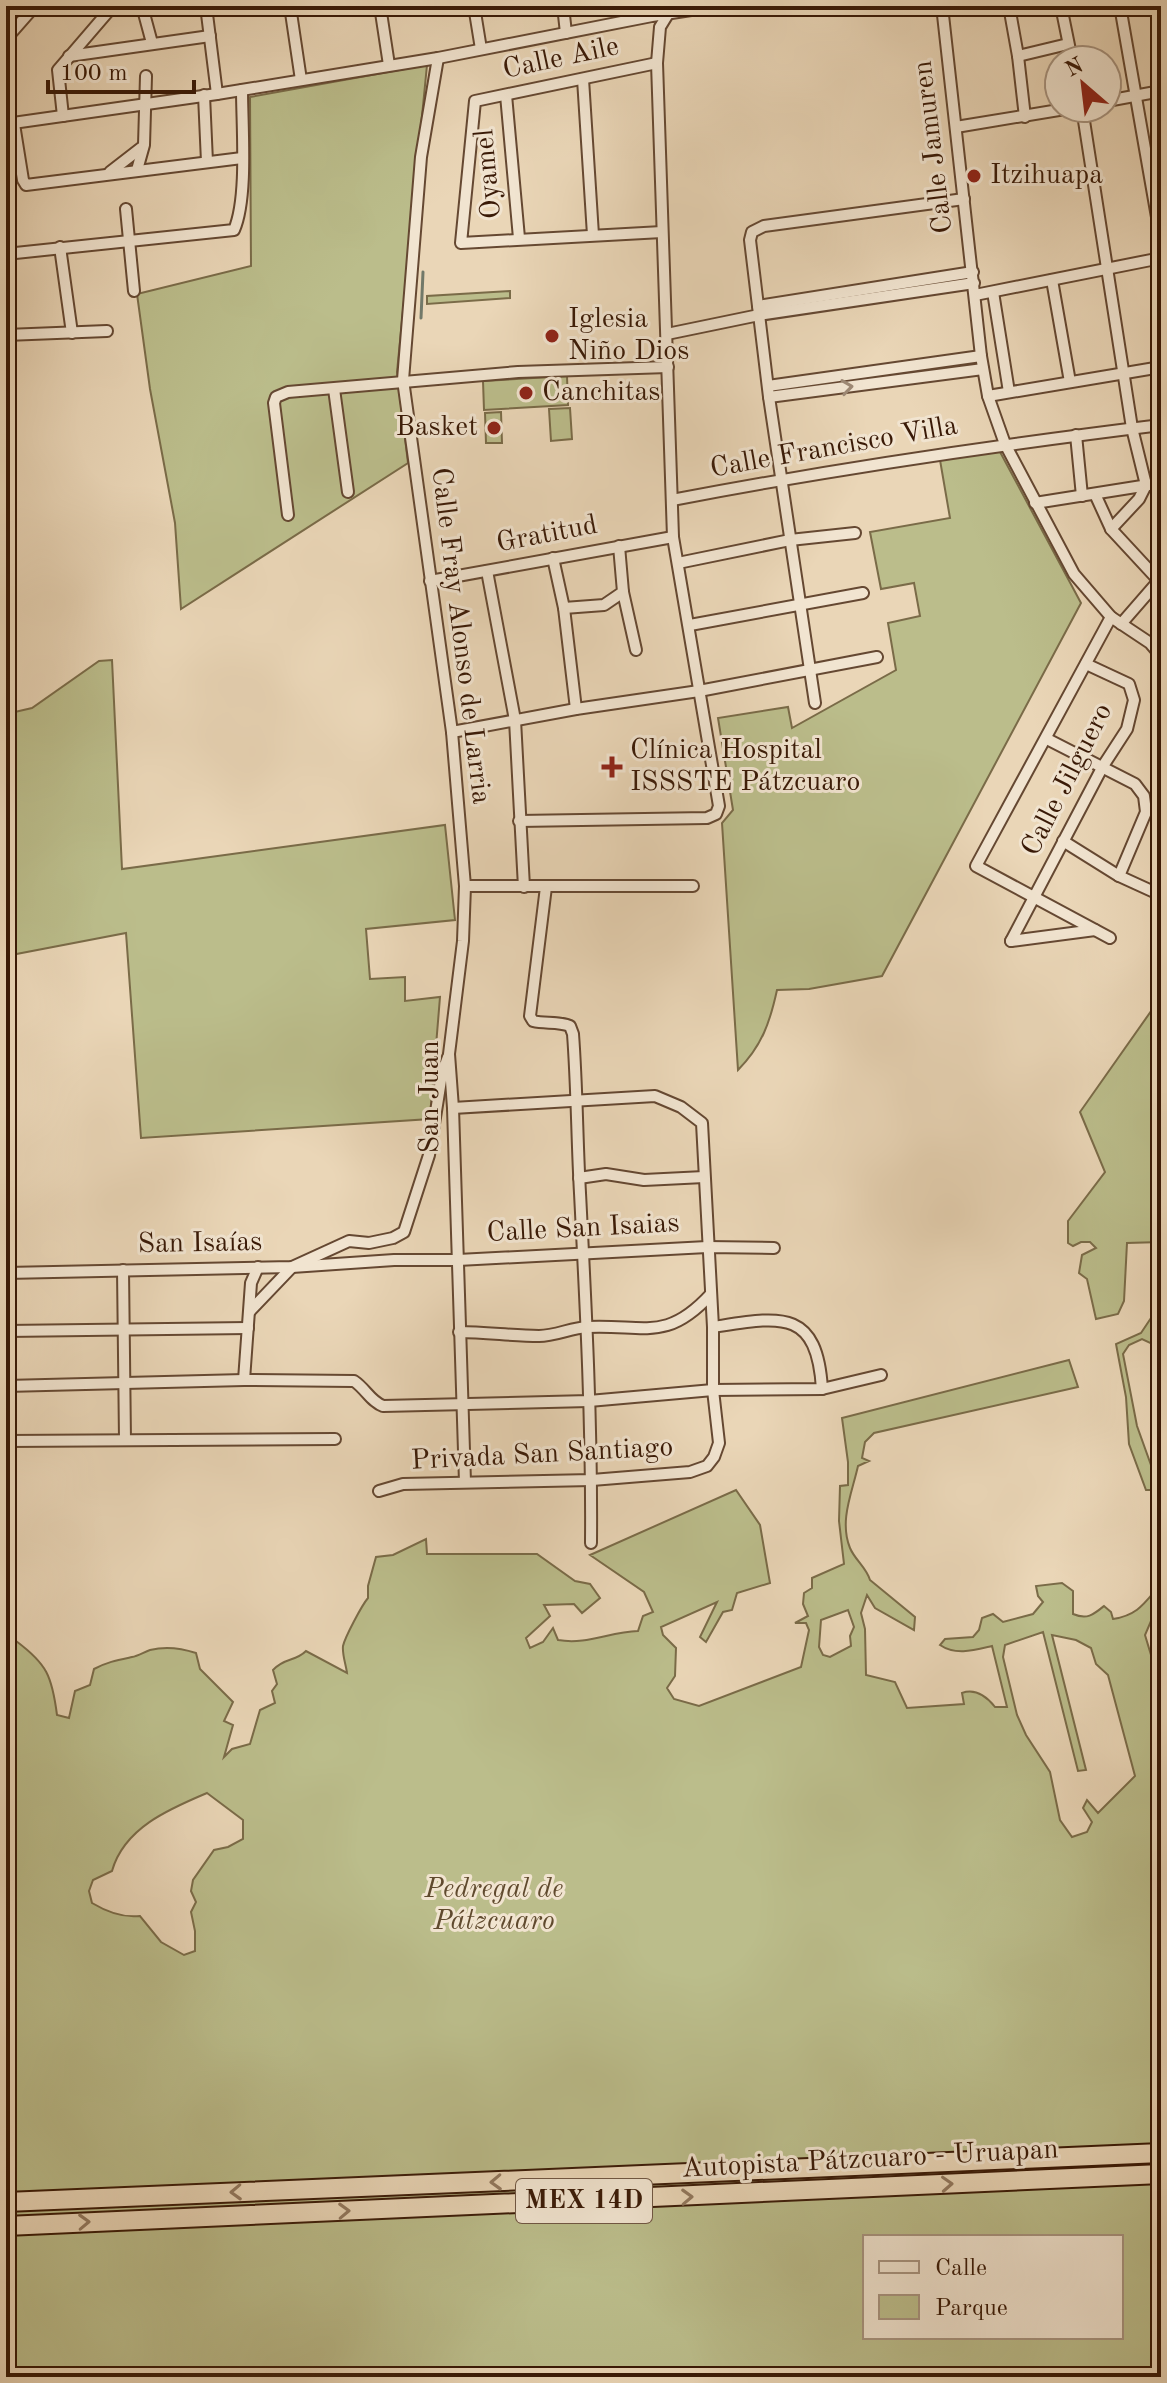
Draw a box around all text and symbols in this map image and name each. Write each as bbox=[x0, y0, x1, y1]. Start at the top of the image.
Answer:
street label: Calle Aile bbox=[500, 33, 622, 85]
scale bar bbox=[48, 44, 194, 94]
north arrow bbox=[1043, 44, 1123, 124]
text: N bbox=[1062, 54, 1087, 82]
street label: Calle Jamuren bbox=[909, 59, 959, 235]
text: 100 m bbox=[60, 62, 128, 86]
street label: Oyamel bbox=[471, 128, 507, 220]
place label: Itzihuapa bbox=[990, 162, 1103, 190]
marker: Itzihuapa bbox=[965, 167, 983, 185]
place label: Iglesia Niño Dios bbox=[568, 306, 689, 366]
marker: Iglesia Niño Dios bbox=[543, 327, 561, 345]
one-way arrow bbox=[841, 378, 854, 395]
place label: Canchitas bbox=[542, 379, 661, 407]
marker: Canchitas bbox=[517, 384, 535, 402]
street label: Calle Francisco Villa bbox=[708, 412, 960, 484]
place label: Basket bbox=[395, 414, 478, 442]
marker: Basket bbox=[485, 419, 503, 437]
street label: Calle Fray Alonso de Larria bbox=[425, 466, 495, 806]
street label: Gratitud bbox=[494, 512, 600, 558]
street label: Calle Jilguero bbox=[1018, 699, 1118, 861]
place label: Clínica Hospital ISSSTE Pátzcuaro bbox=[630, 737, 860, 797]
marker: Clínica Hospital ISSSTE Pátzcuaro bbox=[601, 756, 623, 778]
street label: San Juan bbox=[417, 1040, 445, 1154]
street label: Calle San Isaias bbox=[486, 1210, 680, 1248]
street label: San Isaías bbox=[137, 1229, 263, 1259]
street label: Privada San Santiago bbox=[410, 1434, 674, 1476]
park label: Pedregal de Pátzcuaro bbox=[424, 1876, 563, 1936]
street label: Autopista Pátzcuaro - Uruapan bbox=[681, 2136, 1059, 2184]
one-way arrow bbox=[489, 2173, 502, 2190]
one-way arrow bbox=[941, 2176, 954, 2193]
road number: MEX 14D bbox=[516, 2179, 652, 2223]
one-way arrow bbox=[229, 2184, 242, 2201]
one-way arrow bbox=[681, 2188, 694, 2205]
one-way arrow bbox=[338, 2203, 351, 2220]
one-way arrow bbox=[78, 2214, 91, 2231]
legend bbox=[863, 2235, 1123, 2339]
text: Calle bbox=[935, 2257, 987, 2281]
text: Parque bbox=[935, 2297, 1008, 2321]

